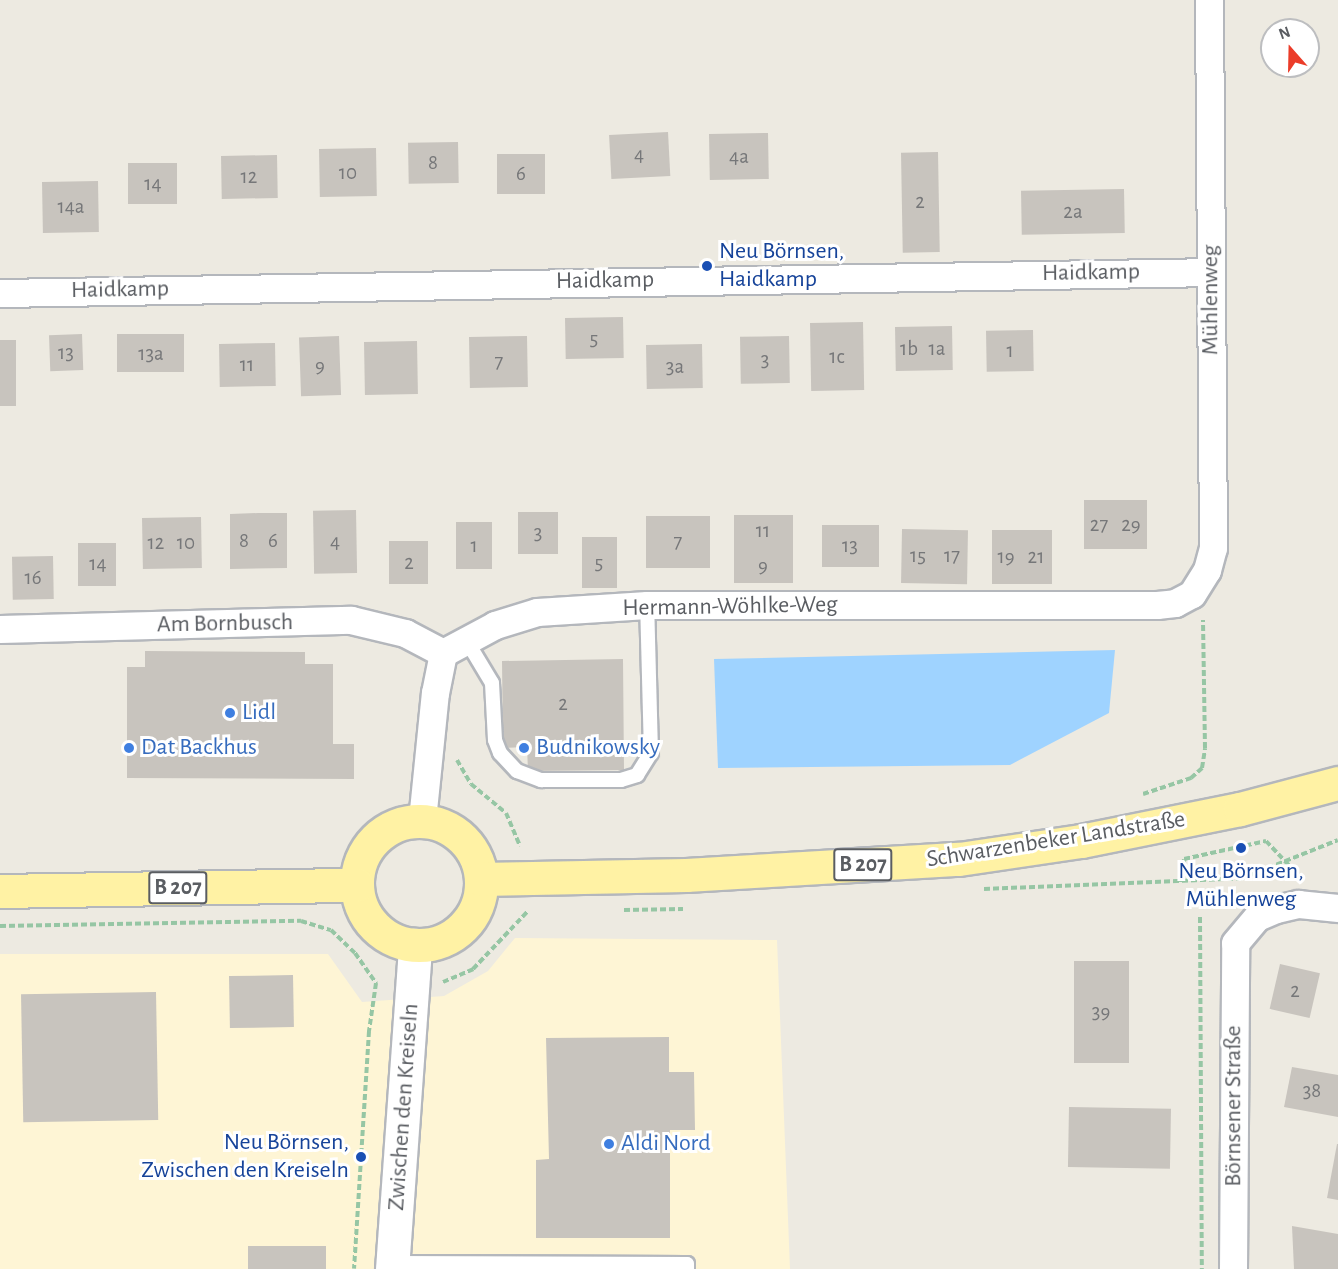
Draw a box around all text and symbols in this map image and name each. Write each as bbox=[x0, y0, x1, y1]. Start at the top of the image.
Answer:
north arrow bbox=[1260, 18, 1320, 78]
text: N bbox=[1277, 24, 1292, 42]
house number: 4 bbox=[634, 142, 644, 168]
house number: 4a bbox=[729, 144, 749, 170]
house number: 8 bbox=[428, 150, 438, 176]
house number: 10 bbox=[339, 160, 357, 186]
house number: 6 bbox=[516, 161, 526, 187]
house number: 12 bbox=[241, 164, 257, 190]
house number: 14 bbox=[144, 171, 162, 197]
house number: 2 bbox=[915, 189, 925, 215]
house number: 14a bbox=[57, 194, 85, 220]
house number: 2a bbox=[1063, 199, 1083, 225]
place label: Neu Börnsen, Haidkamp bbox=[719, 238, 844, 294]
street label: Mühlenweg bbox=[1197, 245, 1225, 355]
street label: Haidkamp bbox=[1042, 258, 1140, 288]
marker: Neu Börnsen, Haidkamp bbox=[700, 259, 714, 273]
street label: Haidkamp bbox=[556, 266, 654, 296]
street label: Haidkamp bbox=[71, 275, 169, 305]
house number: 5 bbox=[590, 326, 598, 352]
house number: 1b bbox=[900, 336, 918, 362]
house number: 1a bbox=[929, 336, 945, 362]
house number: 1 bbox=[1006, 338, 1014, 364]
house number: 13 bbox=[58, 340, 74, 366]
house number: 13a bbox=[138, 341, 164, 367]
house number: 1c bbox=[829, 344, 845, 370]
house number: 3 bbox=[761, 347, 769, 373]
house number: 7 bbox=[495, 349, 503, 375]
house number: 11 bbox=[240, 352, 254, 378]
house number: 9 bbox=[315, 353, 325, 379]
house number: 3a bbox=[666, 354, 684, 380]
house number: 27 bbox=[1090, 512, 1108, 538]
house number: 29 bbox=[1121, 512, 1141, 538]
house number: 11 bbox=[756, 518, 770, 544]
house number: 3 bbox=[534, 520, 542, 546]
house number: 8 bbox=[239, 528, 249, 554]
house number: 6 bbox=[268, 528, 278, 554]
house number: 4 bbox=[330, 529, 340, 555]
house number: 7 bbox=[674, 529, 682, 555]
house number: 12 bbox=[148, 530, 164, 556]
house number: 10 bbox=[177, 530, 195, 556]
house number: 1 bbox=[470, 533, 478, 559]
house number: 13 bbox=[842, 533, 858, 559]
house number: 15 bbox=[910, 543, 926, 569]
house number: 17 bbox=[944, 543, 960, 569]
house number: 19 bbox=[997, 544, 1015, 570]
house number: 21 bbox=[1028, 544, 1044, 570]
house number: 2 bbox=[404, 550, 414, 576]
house number: 5 bbox=[595, 550, 603, 576]
house number: 14 bbox=[89, 551, 107, 577]
house number: 9 bbox=[758, 553, 768, 579]
house number: 16 bbox=[24, 565, 42, 591]
street label: Hermann-Wöhlke-Weg bbox=[622, 591, 838, 623]
street label: Am Bornbusch bbox=[157, 608, 293, 640]
house number: 2 bbox=[558, 691, 568, 717]
place label: Lidl bbox=[242, 699, 276, 727]
marker: Lidl bbox=[223, 706, 237, 720]
place label: Dat Backhus bbox=[141, 734, 257, 762]
place label: Budnikowsky bbox=[536, 734, 660, 762]
marker: Dat Backhus bbox=[122, 741, 136, 755]
marker: Budnikowsky bbox=[517, 741, 531, 755]
street label: Schwarzenbeker Landstraße bbox=[925, 805, 1187, 875]
marker: Neu Börnsen, Mühlenweg bbox=[1234, 841, 1248, 855]
road number: B 207 bbox=[833, 846, 893, 884]
place label: Neu Börnsen, Mühlenweg bbox=[1178, 858, 1304, 914]
road number: B 207 bbox=[148, 869, 208, 907]
house number: 2 bbox=[1290, 978, 1300, 1004]
house number: 39 bbox=[1092, 999, 1110, 1025]
street label: Zwischen den Kreiseln bbox=[382, 1002, 426, 1212]
street label: Börnsener Straße bbox=[1220, 1025, 1248, 1187]
house number: 38 bbox=[1303, 1078, 1321, 1104]
place label: Neu Börnsen, Zwischen den Kreiseln bbox=[141, 1129, 349, 1185]
place label: Aldi Nord bbox=[621, 1130, 711, 1158]
marker: Aldi Nord bbox=[602, 1137, 616, 1151]
marker: Neu Börnsen, Zwischen den Kreiseln bbox=[354, 1150, 368, 1164]

